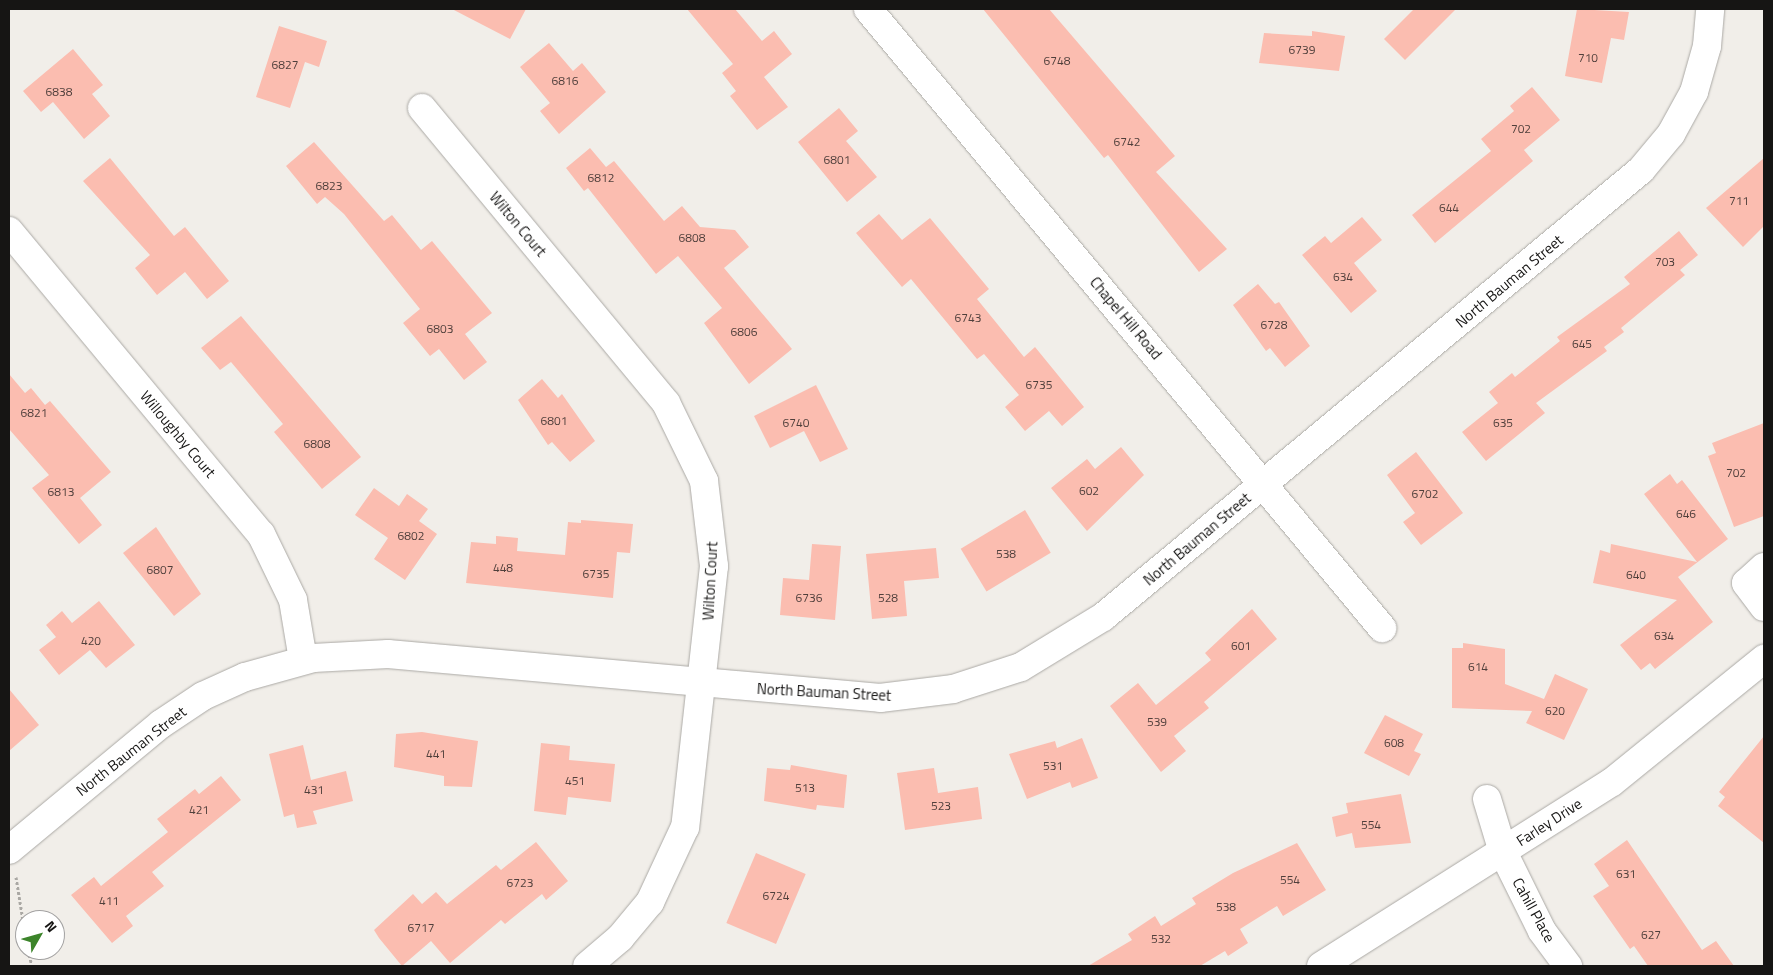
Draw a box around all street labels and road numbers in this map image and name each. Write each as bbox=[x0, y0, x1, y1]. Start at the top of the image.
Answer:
street label: Wilton Court bbox=[486, 188, 550, 260]
street label: North Bauman Street bbox=[1452, 231, 1566, 331]
street label: Chapel Hill Road bbox=[1086, 273, 1166, 363]
street label: Willoughby Court bbox=[136, 387, 220, 481]
street label: North Bauman Street bbox=[1140, 489, 1254, 589]
street label: Wilton Court bbox=[699, 541, 721, 621]
street label: North Bauman Street bbox=[756, 679, 892, 705]
street label: North Bauman Street bbox=[72, 702, 190, 800]
street label: Farley Drive bbox=[1513, 794, 1585, 850]
street label: Cahill Place bbox=[1509, 875, 1559, 945]

